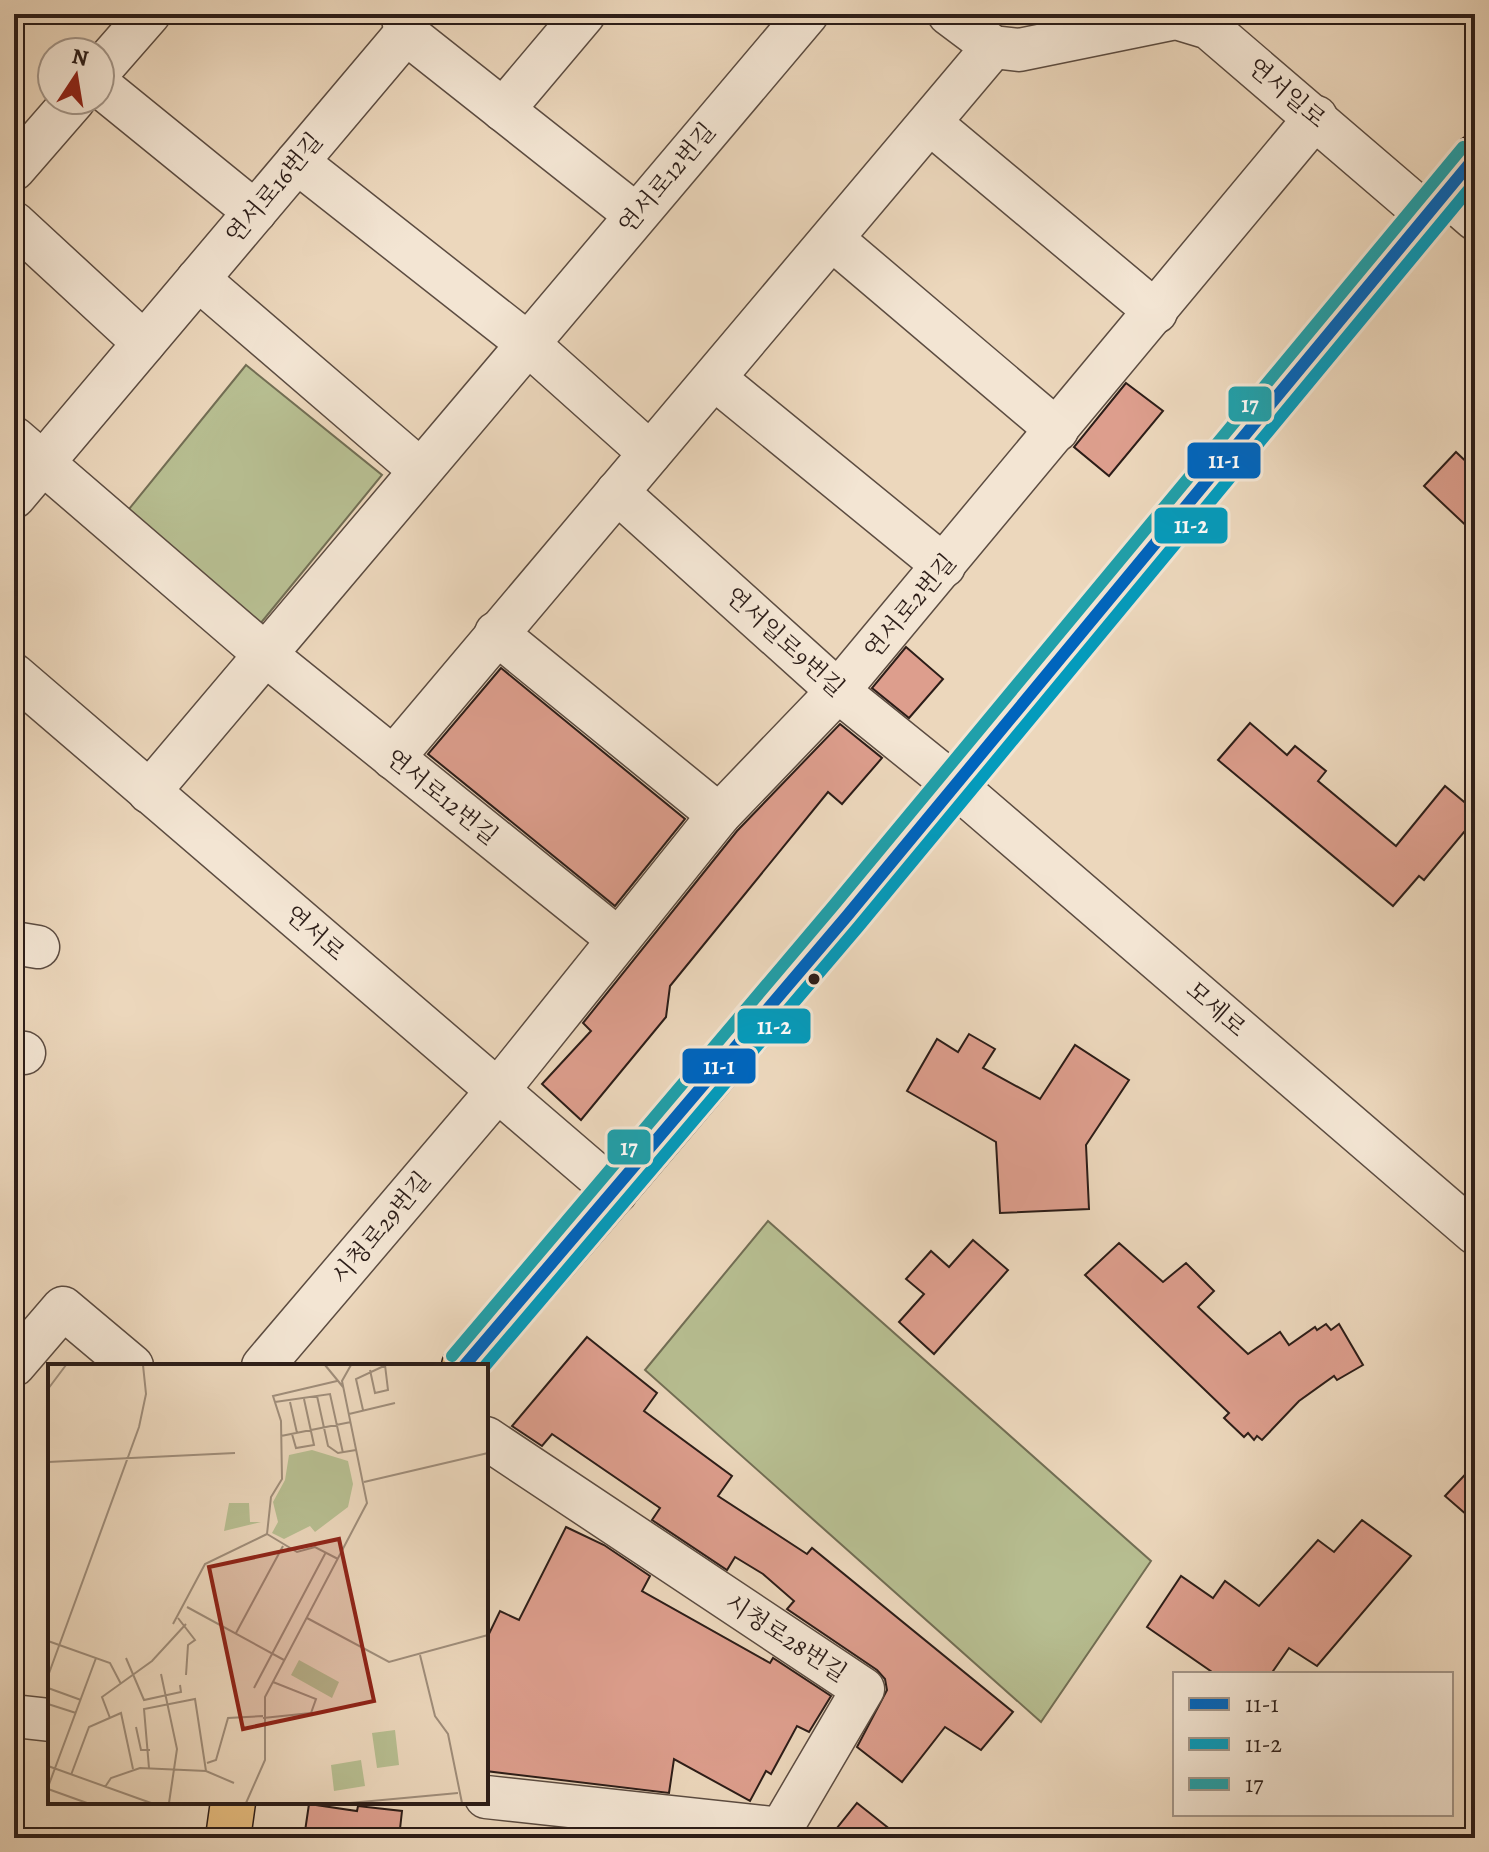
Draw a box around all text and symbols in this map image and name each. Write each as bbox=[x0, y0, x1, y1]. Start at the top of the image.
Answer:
north arrow bbox=[36, 36, 116, 116]
text: N bbox=[69, 41, 91, 74]
street label: 연서일로 bbox=[1241, 51, 1333, 135]
street label: 연서로12번길 bbox=[611, 116, 723, 240]
street label: 연서로16번길 bbox=[218, 126, 330, 250]
line badge: 17 bbox=[1227, 385, 1273, 423]
text: 17 bbox=[1241, 390, 1259, 420]
line badge: 11-1 bbox=[1186, 441, 1262, 480]
text: 11-1 bbox=[1208, 446, 1240, 476]
line badge: 11-2 bbox=[1153, 506, 1229, 545]
text: 11-2 bbox=[1174, 511, 1208, 541]
street label: 연서로2번길 bbox=[857, 547, 963, 665]
street label: 연서일로9번길 bbox=[719, 580, 851, 704]
street label: 연서로12번길 bbox=[379, 742, 505, 852]
street label: 연서로 bbox=[278, 898, 352, 968]
unlabelled marker bbox=[806, 971, 822, 987]
street label: 모세로 bbox=[1179, 974, 1253, 1044]
line badge: 11-2 bbox=[736, 1007, 812, 1045]
text: 11-2 bbox=[757, 1012, 791, 1042]
line badge: 11-1 bbox=[681, 1047, 757, 1085]
text: 11-1 bbox=[703, 1052, 735, 1082]
line badge: 17 bbox=[606, 1128, 652, 1166]
text: 17 bbox=[620, 1133, 638, 1163]
street label: 시청로29번길 bbox=[324, 1165, 438, 1291]
inset map bbox=[48, 1364, 488, 1804]
street label: 시청로28번길 bbox=[719, 1587, 853, 1689]
legend bbox=[1173, 1672, 1453, 1816]
text: 11-1 bbox=[1245, 1688, 1279, 1720]
text: 11-2 bbox=[1245, 1728, 1282, 1760]
text: 17 bbox=[1245, 1768, 1264, 1800]

